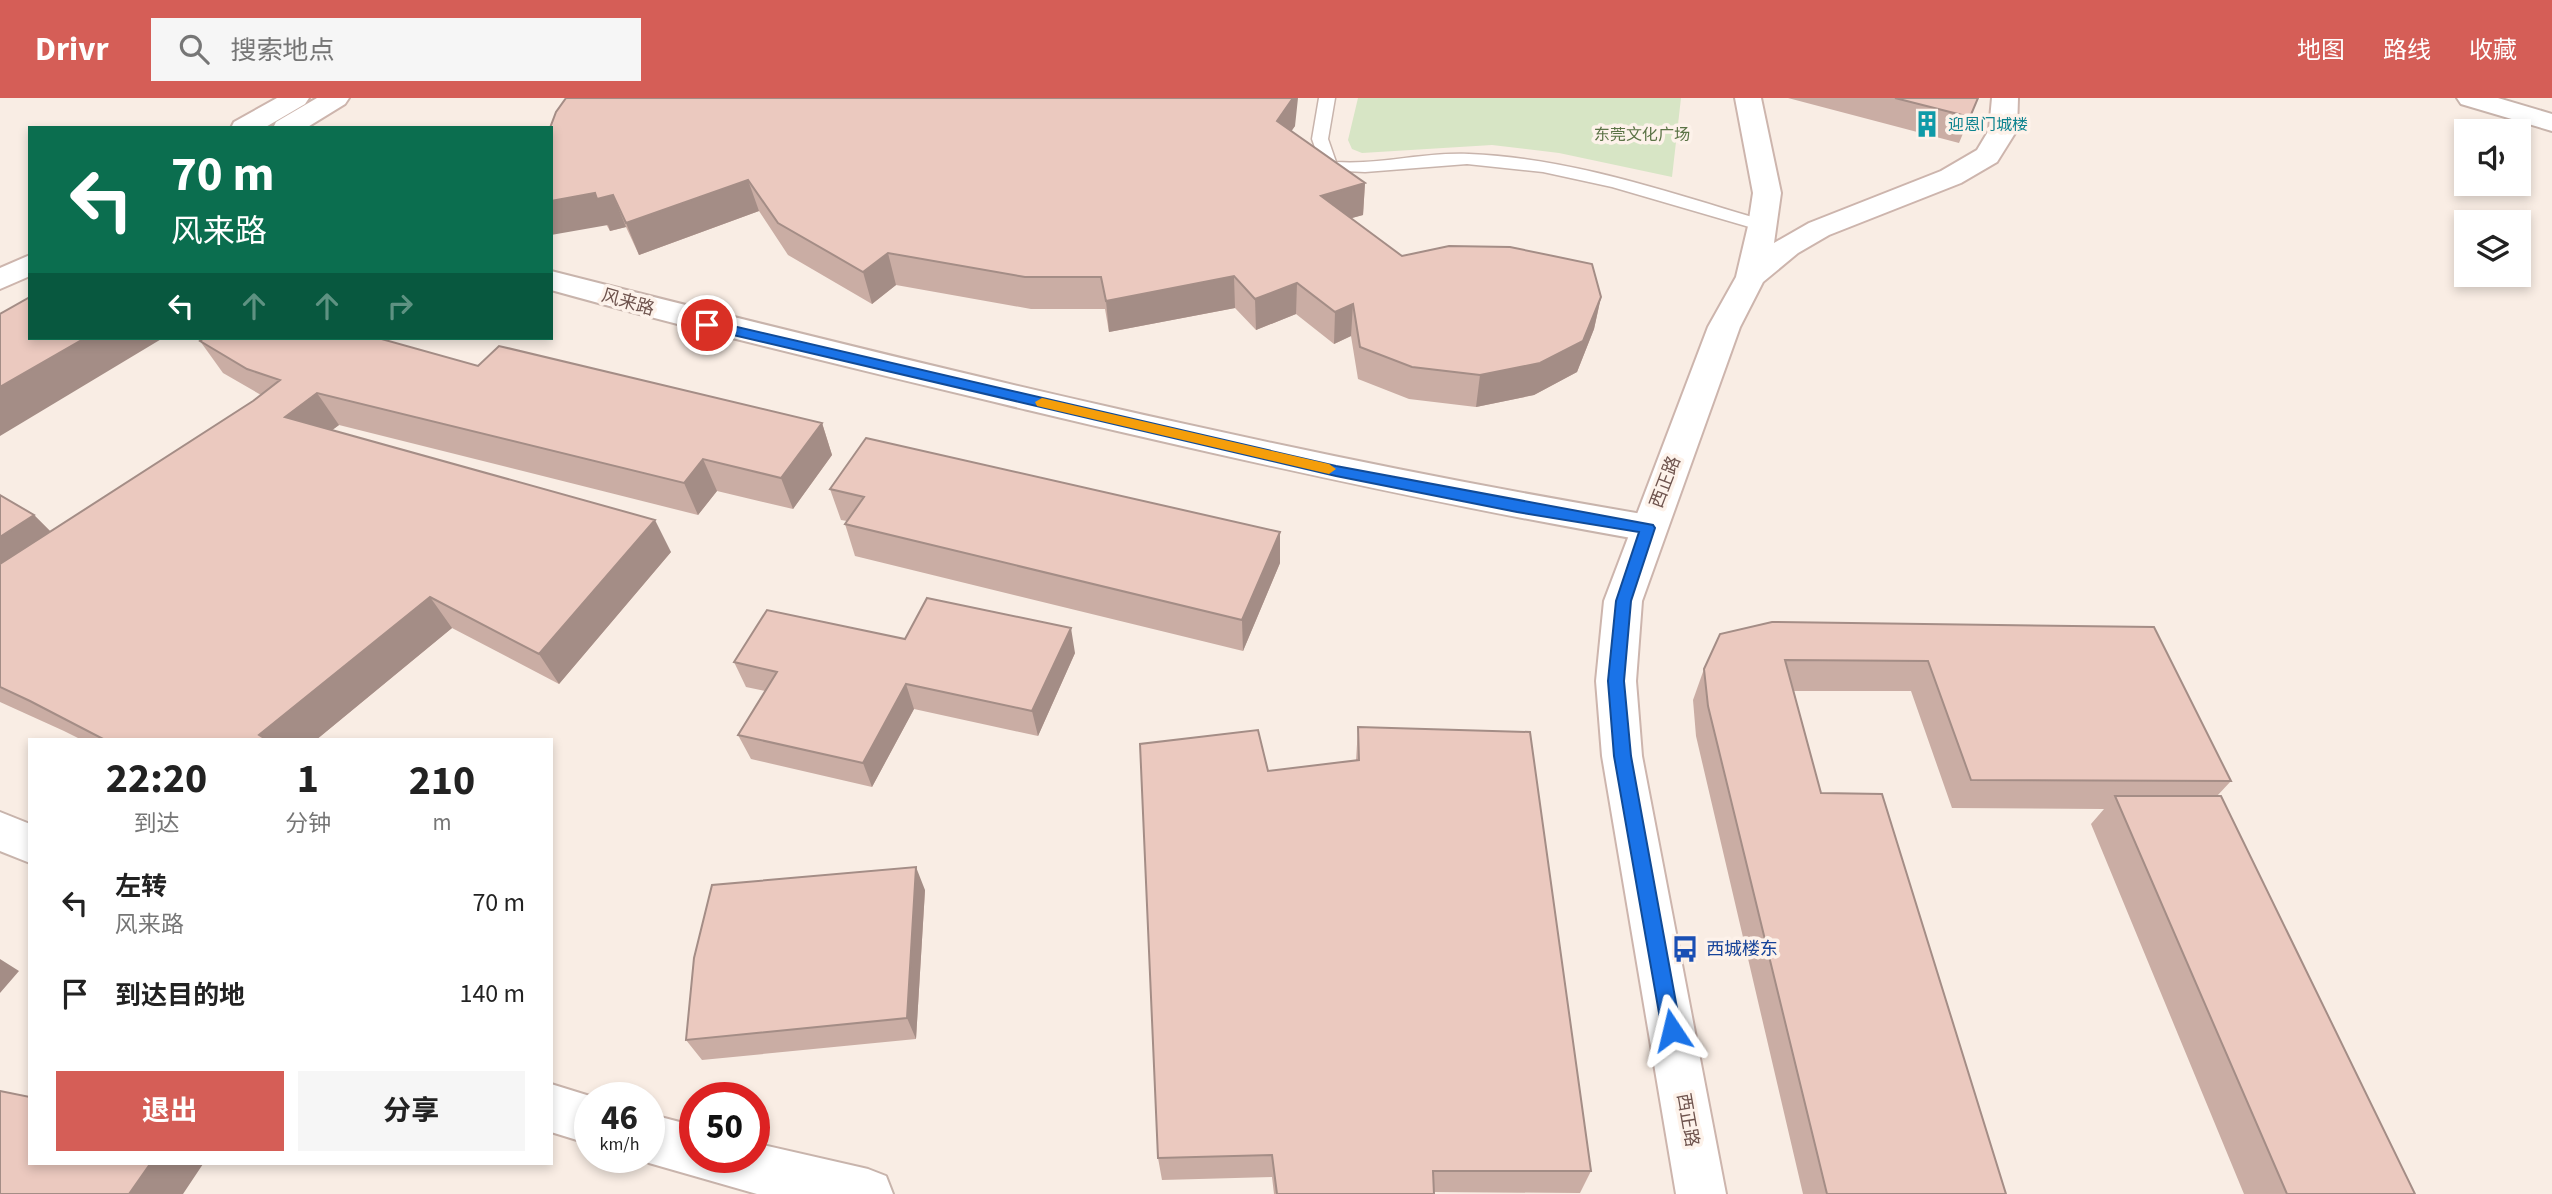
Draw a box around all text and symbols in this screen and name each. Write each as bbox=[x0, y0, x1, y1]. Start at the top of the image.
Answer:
search box bbox=[151, 18, 641, 81]
text: Drivr bbox=[35, 26, 109, 73]
icon: search bbox=[175, 30, 213, 68]
text: 搜索地点 bbox=[231, 32, 335, 69]
text: 地图 bbox=[2297, 33, 2345, 68]
text: 路线 bbox=[2383, 33, 2431, 68]
text: 收藏 bbox=[2469, 33, 2517, 68]
building icon: 迎恩门城楼 bbox=[1912, 109, 1942, 139]
place label: 迎恩门城楼 bbox=[1948, 114, 2028, 136]
map controls bbox=[2454, 119, 2531, 287]
button: sound bbox=[2454, 119, 2531, 196]
park label: 东莞文化广场 bbox=[1594, 124, 1690, 146]
text: 70 m bbox=[171, 140, 275, 210]
icon: left bbox=[56, 154, 147, 245]
text: 风来路 bbox=[171, 209, 267, 255]
button: layers bbox=[2454, 210, 2531, 287]
street label: 风来路 bbox=[598, 283, 657, 322]
icon: left bbox=[162, 287, 200, 325]
icon: ahead bbox=[235, 287, 273, 325]
icon: ahead bbox=[308, 287, 346, 325]
icon: right bbox=[381, 287, 419, 325]
pin bbox=[677, 295, 737, 355]
icon: arrive bbox=[688, 306, 726, 344]
street label: 西正路 bbox=[1644, 452, 1687, 512]
text: 22:20 bbox=[106, 749, 207, 809]
text: 1 bbox=[297, 749, 319, 809]
text: 210 bbox=[409, 751, 475, 811]
text: m bbox=[432, 806, 451, 839]
text: 到达 bbox=[133, 807, 179, 840]
text: 分钟 bbox=[285, 807, 331, 840]
text: 左转 bbox=[115, 868, 167, 905]
icon: left bbox=[56, 884, 94, 922]
text: 70 m bbox=[472, 884, 525, 921]
text: 风来路 bbox=[115, 908, 184, 941]
bus stop icon: 西城楼东 bbox=[1670, 934, 1700, 964]
place label: 西城楼东 bbox=[1706, 937, 1778, 962]
icon: arrive bbox=[56, 975, 94, 1013]
text: 140 m bbox=[459, 975, 525, 1012]
text: 到达目的地 bbox=[115, 977, 245, 1014]
position arrow bbox=[1635, 993, 1709, 1067]
button: 退出 bbox=[56, 1071, 284, 1151]
button: 分享 bbox=[298, 1071, 525, 1151]
speed limit sign: 50 bbox=[679, 1082, 770, 1173]
street label: 西正路 bbox=[1671, 1091, 1705, 1149]
text: 46 bbox=[601, 1093, 638, 1143]
text: km/h bbox=[600, 1132, 639, 1157]

